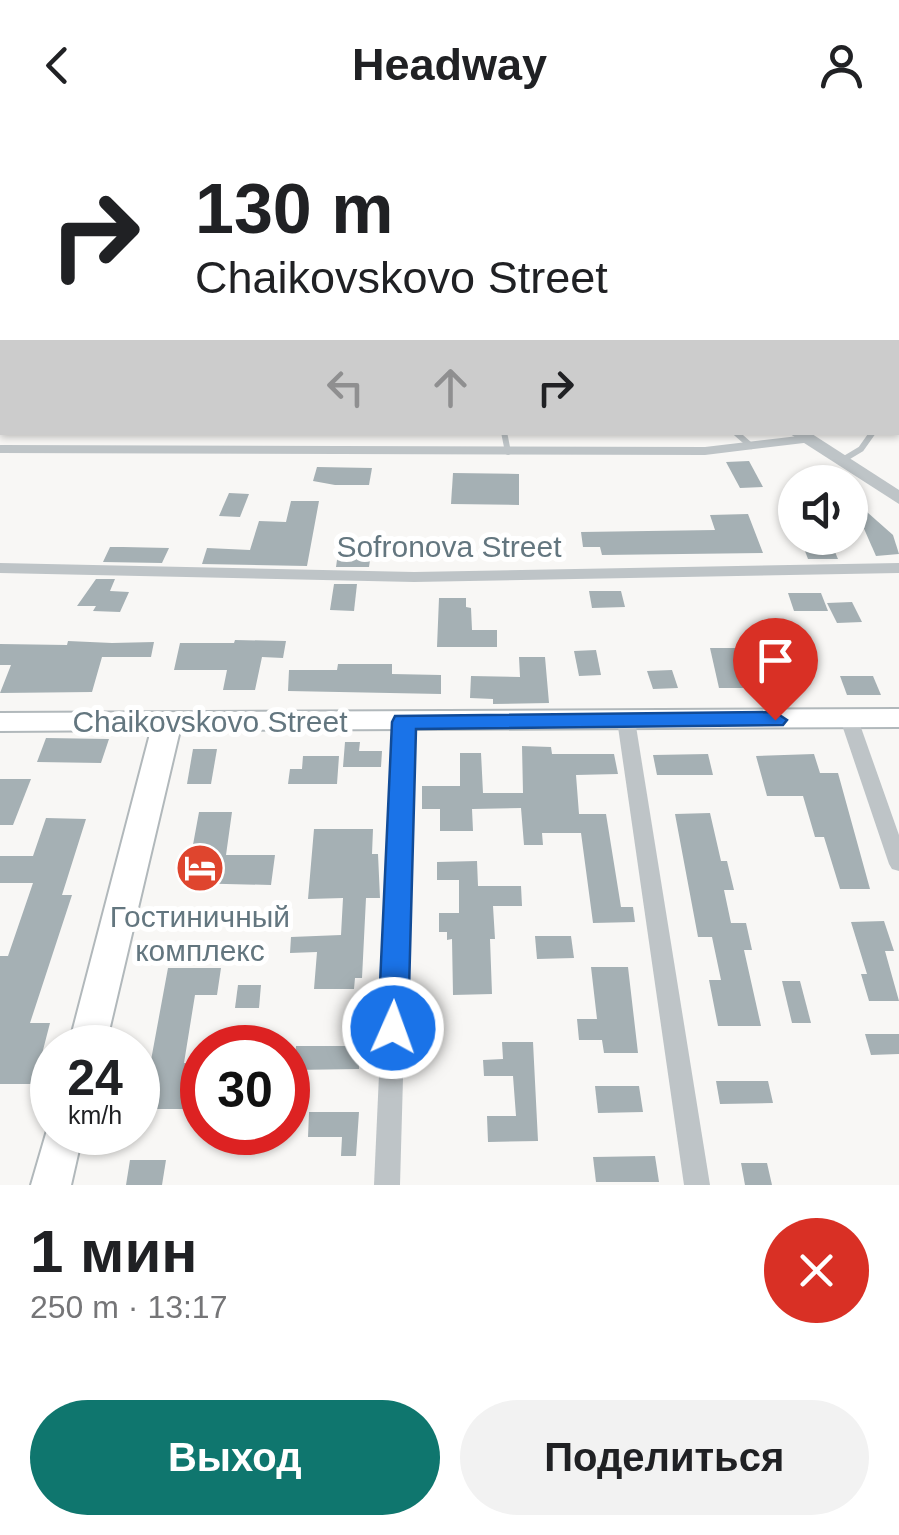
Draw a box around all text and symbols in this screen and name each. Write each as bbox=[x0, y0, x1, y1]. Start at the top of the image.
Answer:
icon: back bbox=[30, 38, 85, 93]
icon: person bbox=[814, 38, 869, 93]
text: Headway bbox=[352, 39, 547, 90]
icon: right bbox=[30, 170, 160, 300]
text: 130 m bbox=[195, 170, 393, 248]
text: Chaikovskovo Street bbox=[195, 252, 608, 303]
icon: left bbox=[318, 360, 373, 415]
icon: ahead bbox=[423, 360, 478, 415]
icon: right bbox=[528, 360, 583, 415]
map controls bbox=[778, 465, 868, 555]
button: sound bbox=[778, 465, 868, 555]
street label: Sofronova Street bbox=[336, 530, 562, 563]
pin bbox=[733, 618, 818, 721]
icon: arrive bbox=[748, 633, 803, 688]
street label: Chaikovskovo Street bbox=[72, 705, 348, 738]
hotel icon: Гостиничный комплекс bbox=[174, 842, 226, 894]
place label: Гостиничный комплекс bbox=[110, 900, 290, 967]
position arrow bbox=[341, 976, 445, 1080]
speed limit sign: 30 bbox=[180, 1025, 310, 1155]
text: 24 bbox=[67, 1050, 123, 1106]
text: km/h bbox=[68, 1101, 122, 1129]
text: 1 мин bbox=[30, 1218, 198, 1285]
button: close bbox=[764, 1218, 869, 1323]
text: 250 m · 13:17 bbox=[30, 1289, 227, 1325]
button: Выход bbox=[30, 1400, 440, 1515]
button: Поделиться bbox=[460, 1400, 869, 1515]

